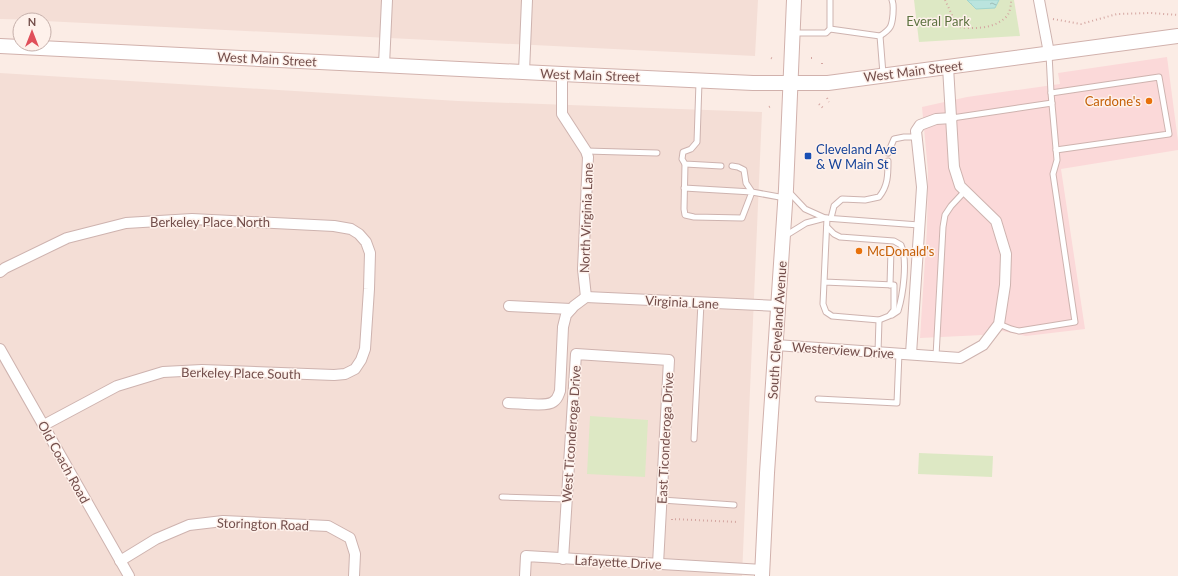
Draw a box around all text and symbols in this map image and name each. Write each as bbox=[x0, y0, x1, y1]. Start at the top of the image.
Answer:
north arrow bbox=[12, 12, 52, 52]
park label: Everal Park bbox=[906, 13, 970, 29]
text: N bbox=[28, 15, 36, 28]
street label: West Main Street bbox=[217, 48, 317, 70]
street label: West Main Street bbox=[863, 57, 964, 85]
street label: West Main Street bbox=[540, 65, 640, 85]
place label: Cardone's bbox=[1085, 93, 1141, 109]
marker: Cardone's bbox=[1144, 96, 1154, 106]
place label: Cleveland Ave & W Main St bbox=[816, 141, 897, 172]
marker: Cleveland Ave & W Main St bbox=[803, 151, 813, 161]
street label: North Virginia Lane bbox=[576, 162, 596, 273]
street label: Berkeley Place North bbox=[150, 214, 270, 230]
place label: McDonald's bbox=[867, 243, 935, 259]
marker: McDonald's bbox=[854, 246, 864, 256]
street label: South Cleveland Avenue bbox=[764, 260, 790, 400]
street label: Virginia Lane bbox=[645, 292, 719, 312]
street label: Westerview Drive bbox=[791, 338, 895, 362]
street label: Berkeley Place South bbox=[181, 364, 301, 382]
street label: West Ticonderoga Drive bbox=[558, 365, 584, 503]
street label: East Ticonderoga Drive bbox=[654, 372, 676, 504]
street label: Old Coach Road bbox=[35, 418, 93, 506]
street label: Storington Road bbox=[217, 514, 309, 534]
street label: Lafayette Drive bbox=[574, 552, 662, 572]

